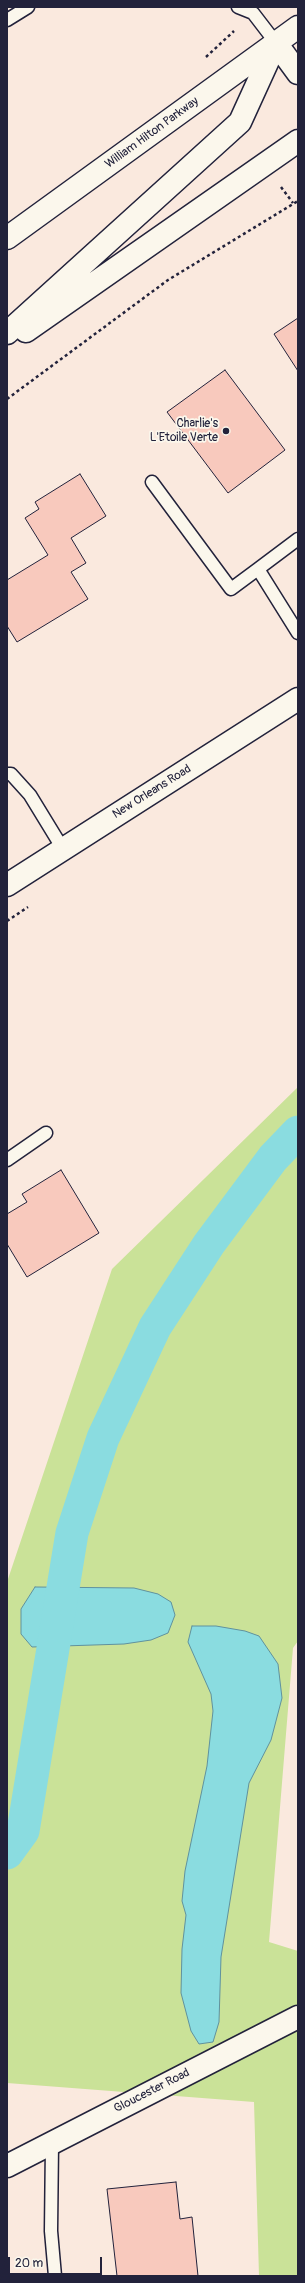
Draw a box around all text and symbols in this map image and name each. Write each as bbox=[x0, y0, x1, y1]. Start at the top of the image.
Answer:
street label: William Hilton Parkway bbox=[102, 94, 202, 172]
place label: Charlie's L'Etoile Verte bbox=[150, 417, 218, 445]
marker: Charlie's L'Etoile Verte bbox=[221, 426, 231, 436]
street label: New Orleans Road bbox=[110, 762, 194, 822]
street label: Gloucester Road bbox=[112, 2066, 192, 2116]
scale bar bbox=[10, 2249, 104, 2275]
text: 20 m bbox=[15, 2256, 43, 2271]

